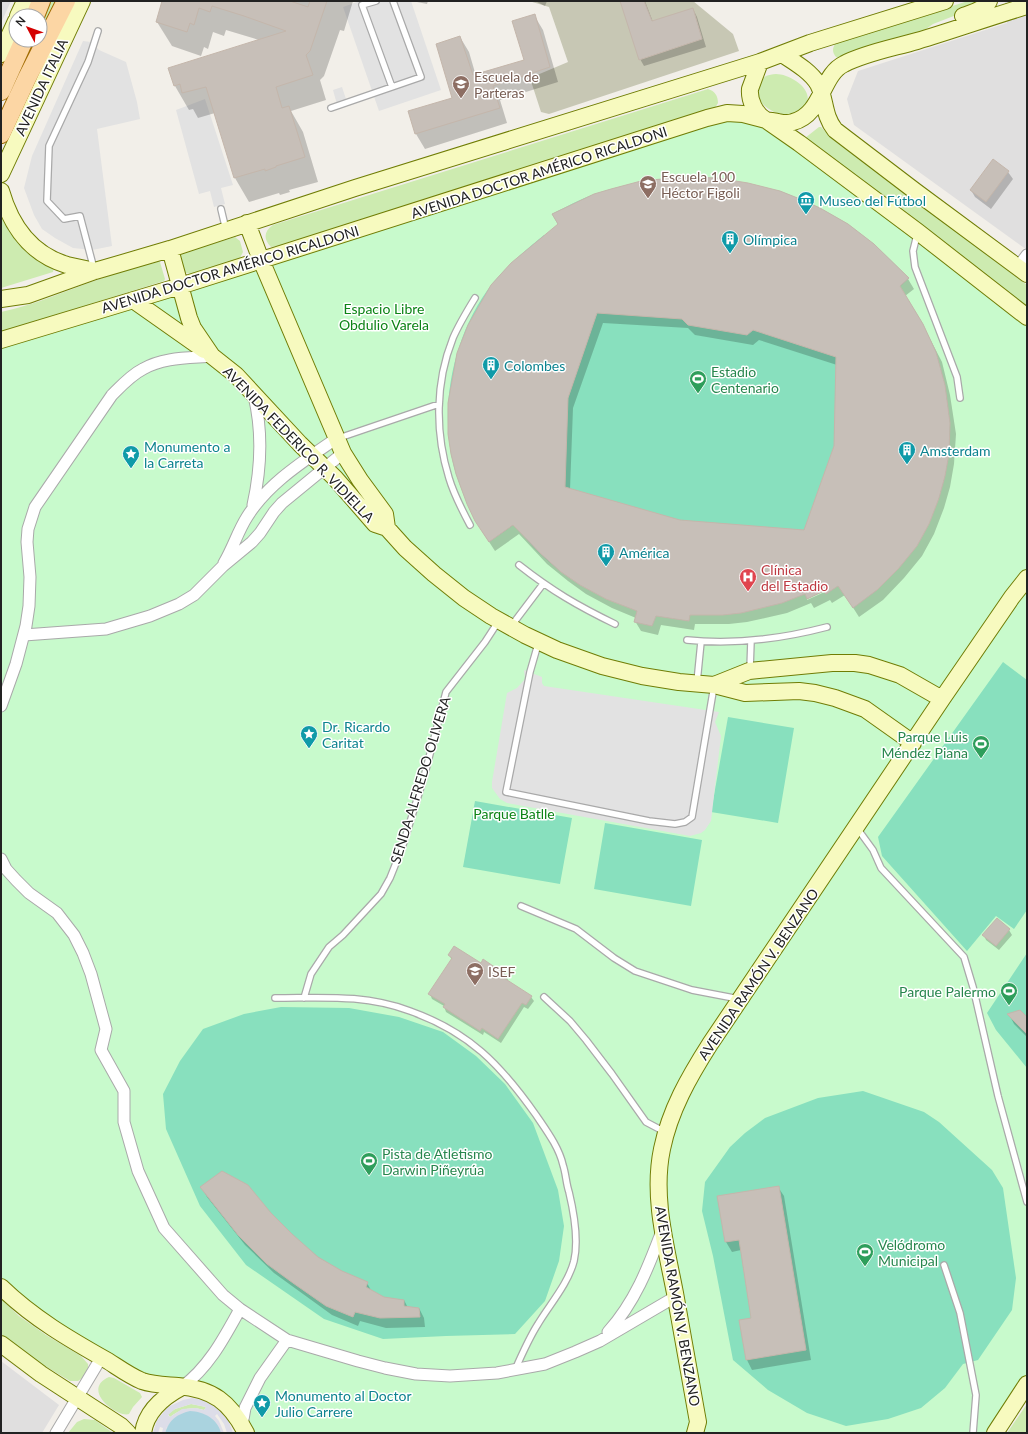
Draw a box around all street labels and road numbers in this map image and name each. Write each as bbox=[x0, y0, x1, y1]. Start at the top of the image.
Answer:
street label: AVENIDA ITALIA bbox=[11, 35, 71, 138]
street label: AVENIDA DOCTOR AMÉRICO RICALDONI bbox=[409, 122, 669, 222]
street label: AVENIDA DOCTOR AMÉRICO RICALDONI bbox=[99, 222, 361, 316]
street label: AVENIDA FEDERICO R. VIDIELLA bbox=[220, 362, 379, 526]
street label: SENDA ALFREDO OLIVERA bbox=[386, 694, 454, 866]
street label: AVENIDA RAMÓN V. BENZANO bbox=[694, 885, 822, 1063]
street label: AVENIDA RAMÓN V. BENZANO bbox=[652, 1205, 704, 1407]

